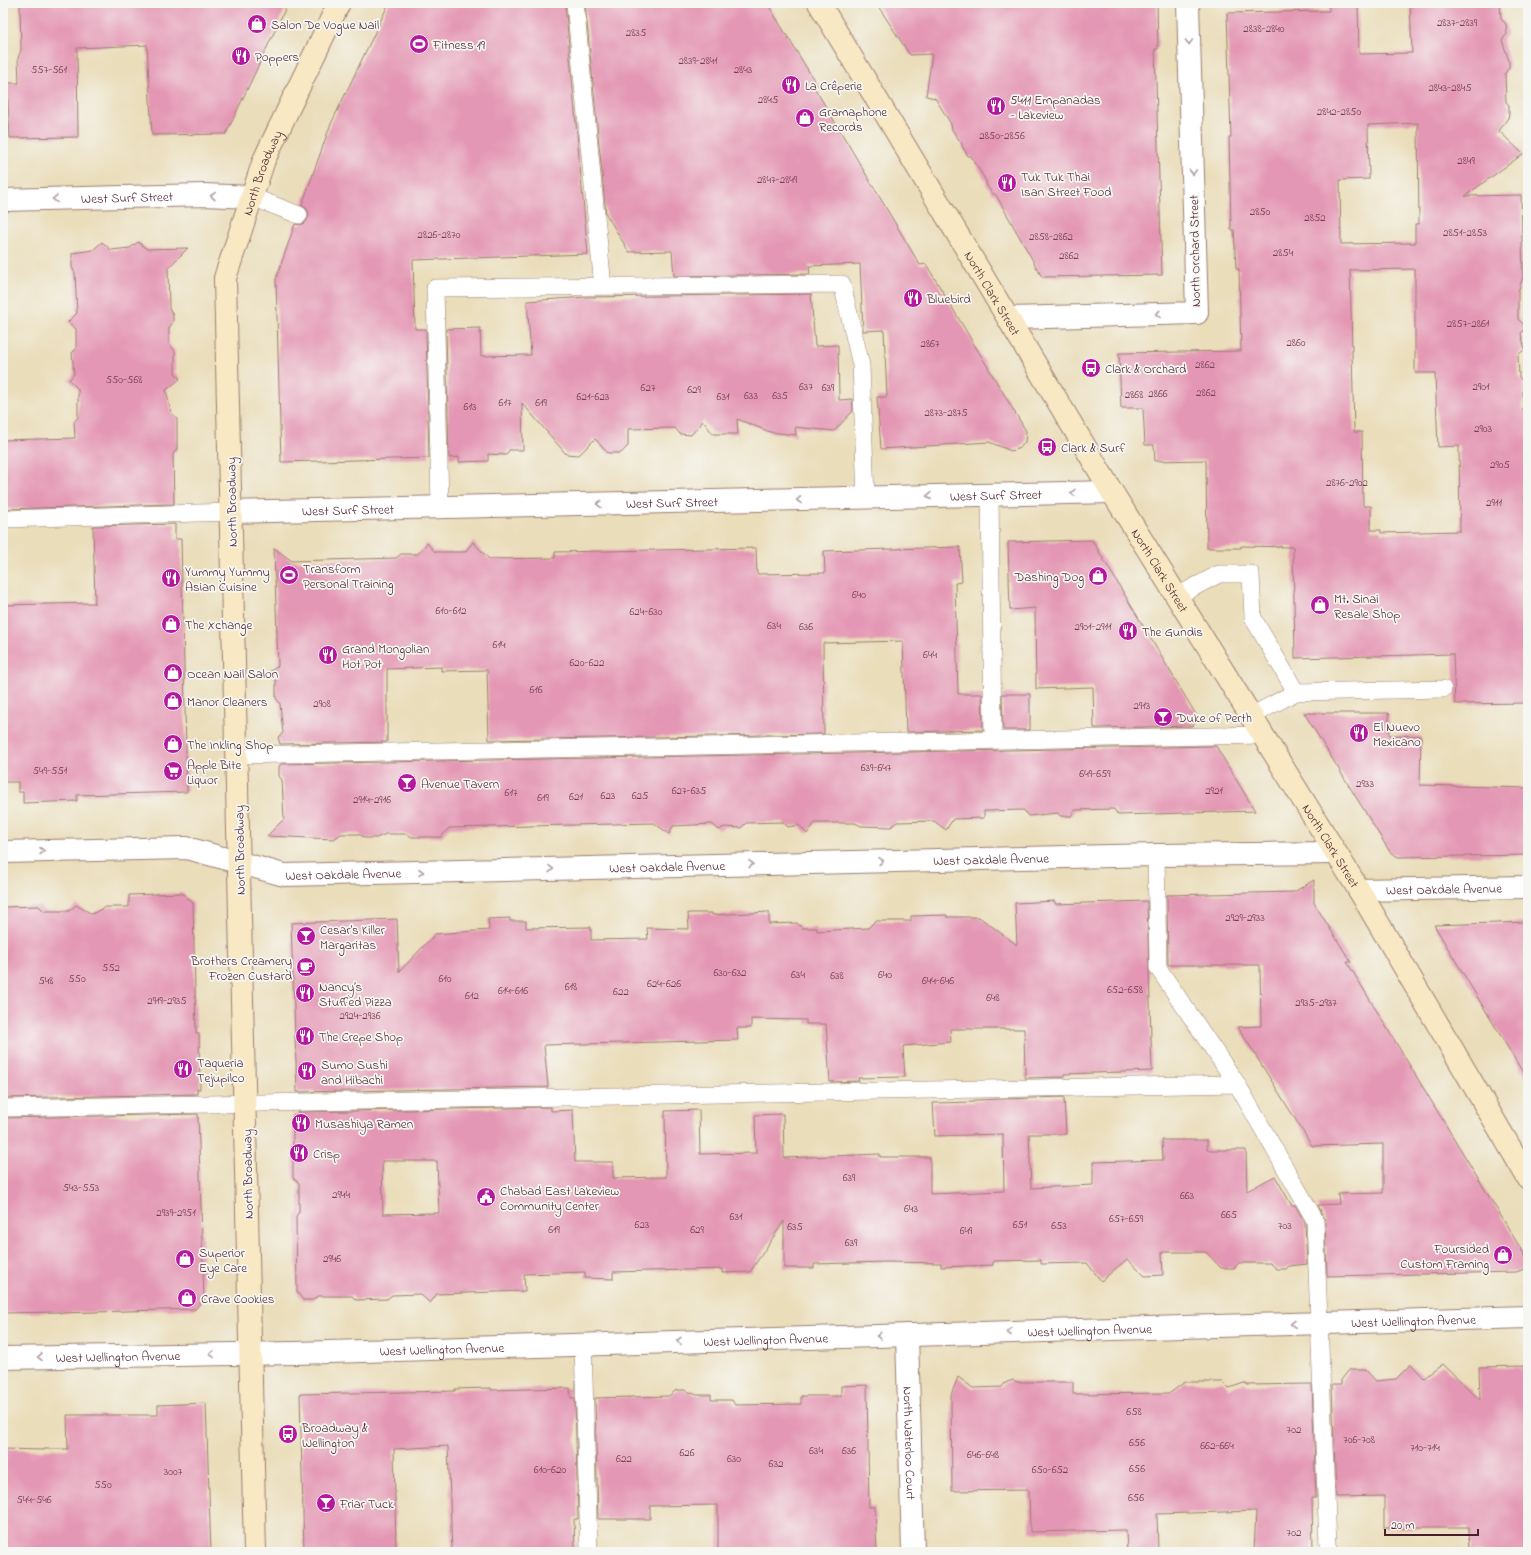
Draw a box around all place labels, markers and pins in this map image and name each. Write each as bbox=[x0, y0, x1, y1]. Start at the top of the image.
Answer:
shop icon: Salon De Vogue Nail bbox=[246, 13, 268, 35]
place label: Salon De Vogue Nail bbox=[271, 16, 379, 36]
sports icon: Fitness 19 bbox=[408, 33, 430, 55]
place label: Fitness 19 bbox=[432, 36, 485, 55]
restaurant icon: Poppers bbox=[230, 45, 252, 67]
place label: Poppers bbox=[255, 48, 300, 67]
restaurant icon: La Crêperie bbox=[780, 74, 802, 96]
place label: La Crêperie bbox=[805, 77, 862, 96]
place label: 5411 Empanadas - Lakeview bbox=[1010, 91, 1101, 125]
restaurant icon: 5411 Empanadas - Lakeview bbox=[985, 95, 1007, 117]
place label: Gramaphone Records bbox=[819, 103, 887, 137]
shop icon: Gramaphone Records bbox=[794, 107, 816, 129]
place label: Tuk Tuk Thai Isan Street Food bbox=[1021, 168, 1112, 202]
restaurant icon: Tuk Tuk Thai Isan Street Food bbox=[996, 172, 1018, 194]
restaurant icon: Bluebird bbox=[902, 287, 924, 309]
place label: Bluebird bbox=[926, 290, 972, 309]
bus stop icon: Clark & Orchard bbox=[1080, 357, 1102, 379]
place label: Clark & Orchard bbox=[1105, 360, 1187, 379]
bus stop icon: Clark & Surf bbox=[1036, 436, 1058, 458]
place label: Clark & Surf bbox=[1061, 439, 1126, 458]
place label: Transform Personal Training bbox=[303, 560, 394, 595]
place label: Yummy Yummy Asian Cuisine bbox=[185, 563, 270, 597]
sports icon: Transform Personal Training bbox=[278, 564, 300, 586]
shop icon: Dashing Dog bbox=[1087, 565, 1109, 587]
restaurant icon: Yummy Yummy Asian Cuisine bbox=[160, 567, 182, 589]
place label: Dashing Dog bbox=[1014, 568, 1084, 588]
place label: Mt. Sinai Resale Shop bbox=[1334, 590, 1400, 624]
shop icon: Mt. Sinai Resale Shop bbox=[1309, 594, 1331, 616]
shop icon: The Xchange bbox=[160, 613, 182, 635]
place label: The Xchange bbox=[185, 616, 252, 636]
restaurant icon: The Gundis bbox=[1117, 620, 1139, 642]
place label: The Gundis bbox=[1142, 623, 1203, 642]
place label: Grand Mongolian Hot Pot bbox=[342, 640, 429, 674]
restaurant icon: Grand Mongolian Hot Pot bbox=[317, 644, 339, 666]
shop icon: Ocean Nail Salon bbox=[162, 662, 184, 684]
place label: Ocean Nail Salon bbox=[187, 665, 278, 684]
shop icon: Manor Cleaners bbox=[162, 690, 184, 712]
place label: Manor Cleaners bbox=[187, 693, 268, 712]
bar icon: Duke of Perth bbox=[1152, 706, 1174, 728]
place label: Duke of Perth bbox=[1176, 709, 1252, 728]
place label: El Nuevo Mexicano bbox=[1373, 718, 1421, 752]
restaurant icon: El Nuevo Mexicano bbox=[1348, 722, 1370, 744]
shop icon: The Inkling Shop bbox=[162, 733, 184, 755]
place label: The Inkling Shop bbox=[187, 736, 273, 756]
place label: Apple Bite Liquor bbox=[187, 756, 241, 790]
supermarket icon: Apple Bite Liquor bbox=[162, 760, 184, 782]
bar icon: Avenue Tavern bbox=[396, 772, 418, 794]
place label: Avenue Tavern bbox=[421, 775, 499, 794]
place label: Cesar’s Killer Margaritas bbox=[320, 921, 386, 956]
bar icon: Cesar’s Killer Margaritas bbox=[295, 925, 317, 947]
place label: Brothers Creamery Frozen Custard bbox=[190, 952, 293, 986]
cafe icon: Brothers Creamery Frozen Custard bbox=[295, 956, 317, 978]
place label: Nancy’s Stuffed Pizza bbox=[319, 978, 392, 1012]
restaurant icon: Nancy’s Stuffed Pizza bbox=[294, 982, 316, 1004]
restaurant icon: The Crepe Shop bbox=[294, 1025, 316, 1047]
place label: The Crepe Shop bbox=[319, 1028, 403, 1047]
place label: Taqueria Tejupilco bbox=[197, 1054, 245, 1088]
place label: Sumo Sushi and Hibachi bbox=[321, 1056, 388, 1090]
restaurant icon: Taqueria Tejupilco bbox=[172, 1058, 194, 1080]
restaurant icon: Sumo Sushi and Hibachi bbox=[296, 1060, 318, 1082]
restaurant icon: Musashiya Ramen bbox=[290, 1112, 312, 1134]
place label: Musashiya Ramen bbox=[315, 1115, 413, 1135]
restaurant icon: Crisp bbox=[288, 1142, 310, 1164]
place label: Crisp bbox=[313, 1145, 340, 1164]
place label: Chabad East Lakeview Community Center bbox=[500, 1182, 619, 1217]
public building icon: Chabad East Lakeview Community Center bbox=[475, 1186, 497, 1208]
place label: Foursided Custom Framing bbox=[1400, 1240, 1490, 1275]
place label: Superior Eye Care bbox=[199, 1244, 247, 1279]
shop icon: Foursided Custom Framing bbox=[1492, 1244, 1514, 1266]
shop icon: Superior Eye Care bbox=[174, 1248, 196, 1270]
shop icon: Crave Cookies bbox=[176, 1287, 198, 1309]
place label: Crave Cookies bbox=[201, 1290, 275, 1309]
place label: Broadway & Wellington bbox=[301, 1419, 368, 1454]
bus stop icon: Broadway & Wellington bbox=[277, 1423, 299, 1445]
bar icon: Friar Tuck bbox=[315, 1492, 337, 1514]
place label: Friar Tuck bbox=[339, 1495, 394, 1514]

